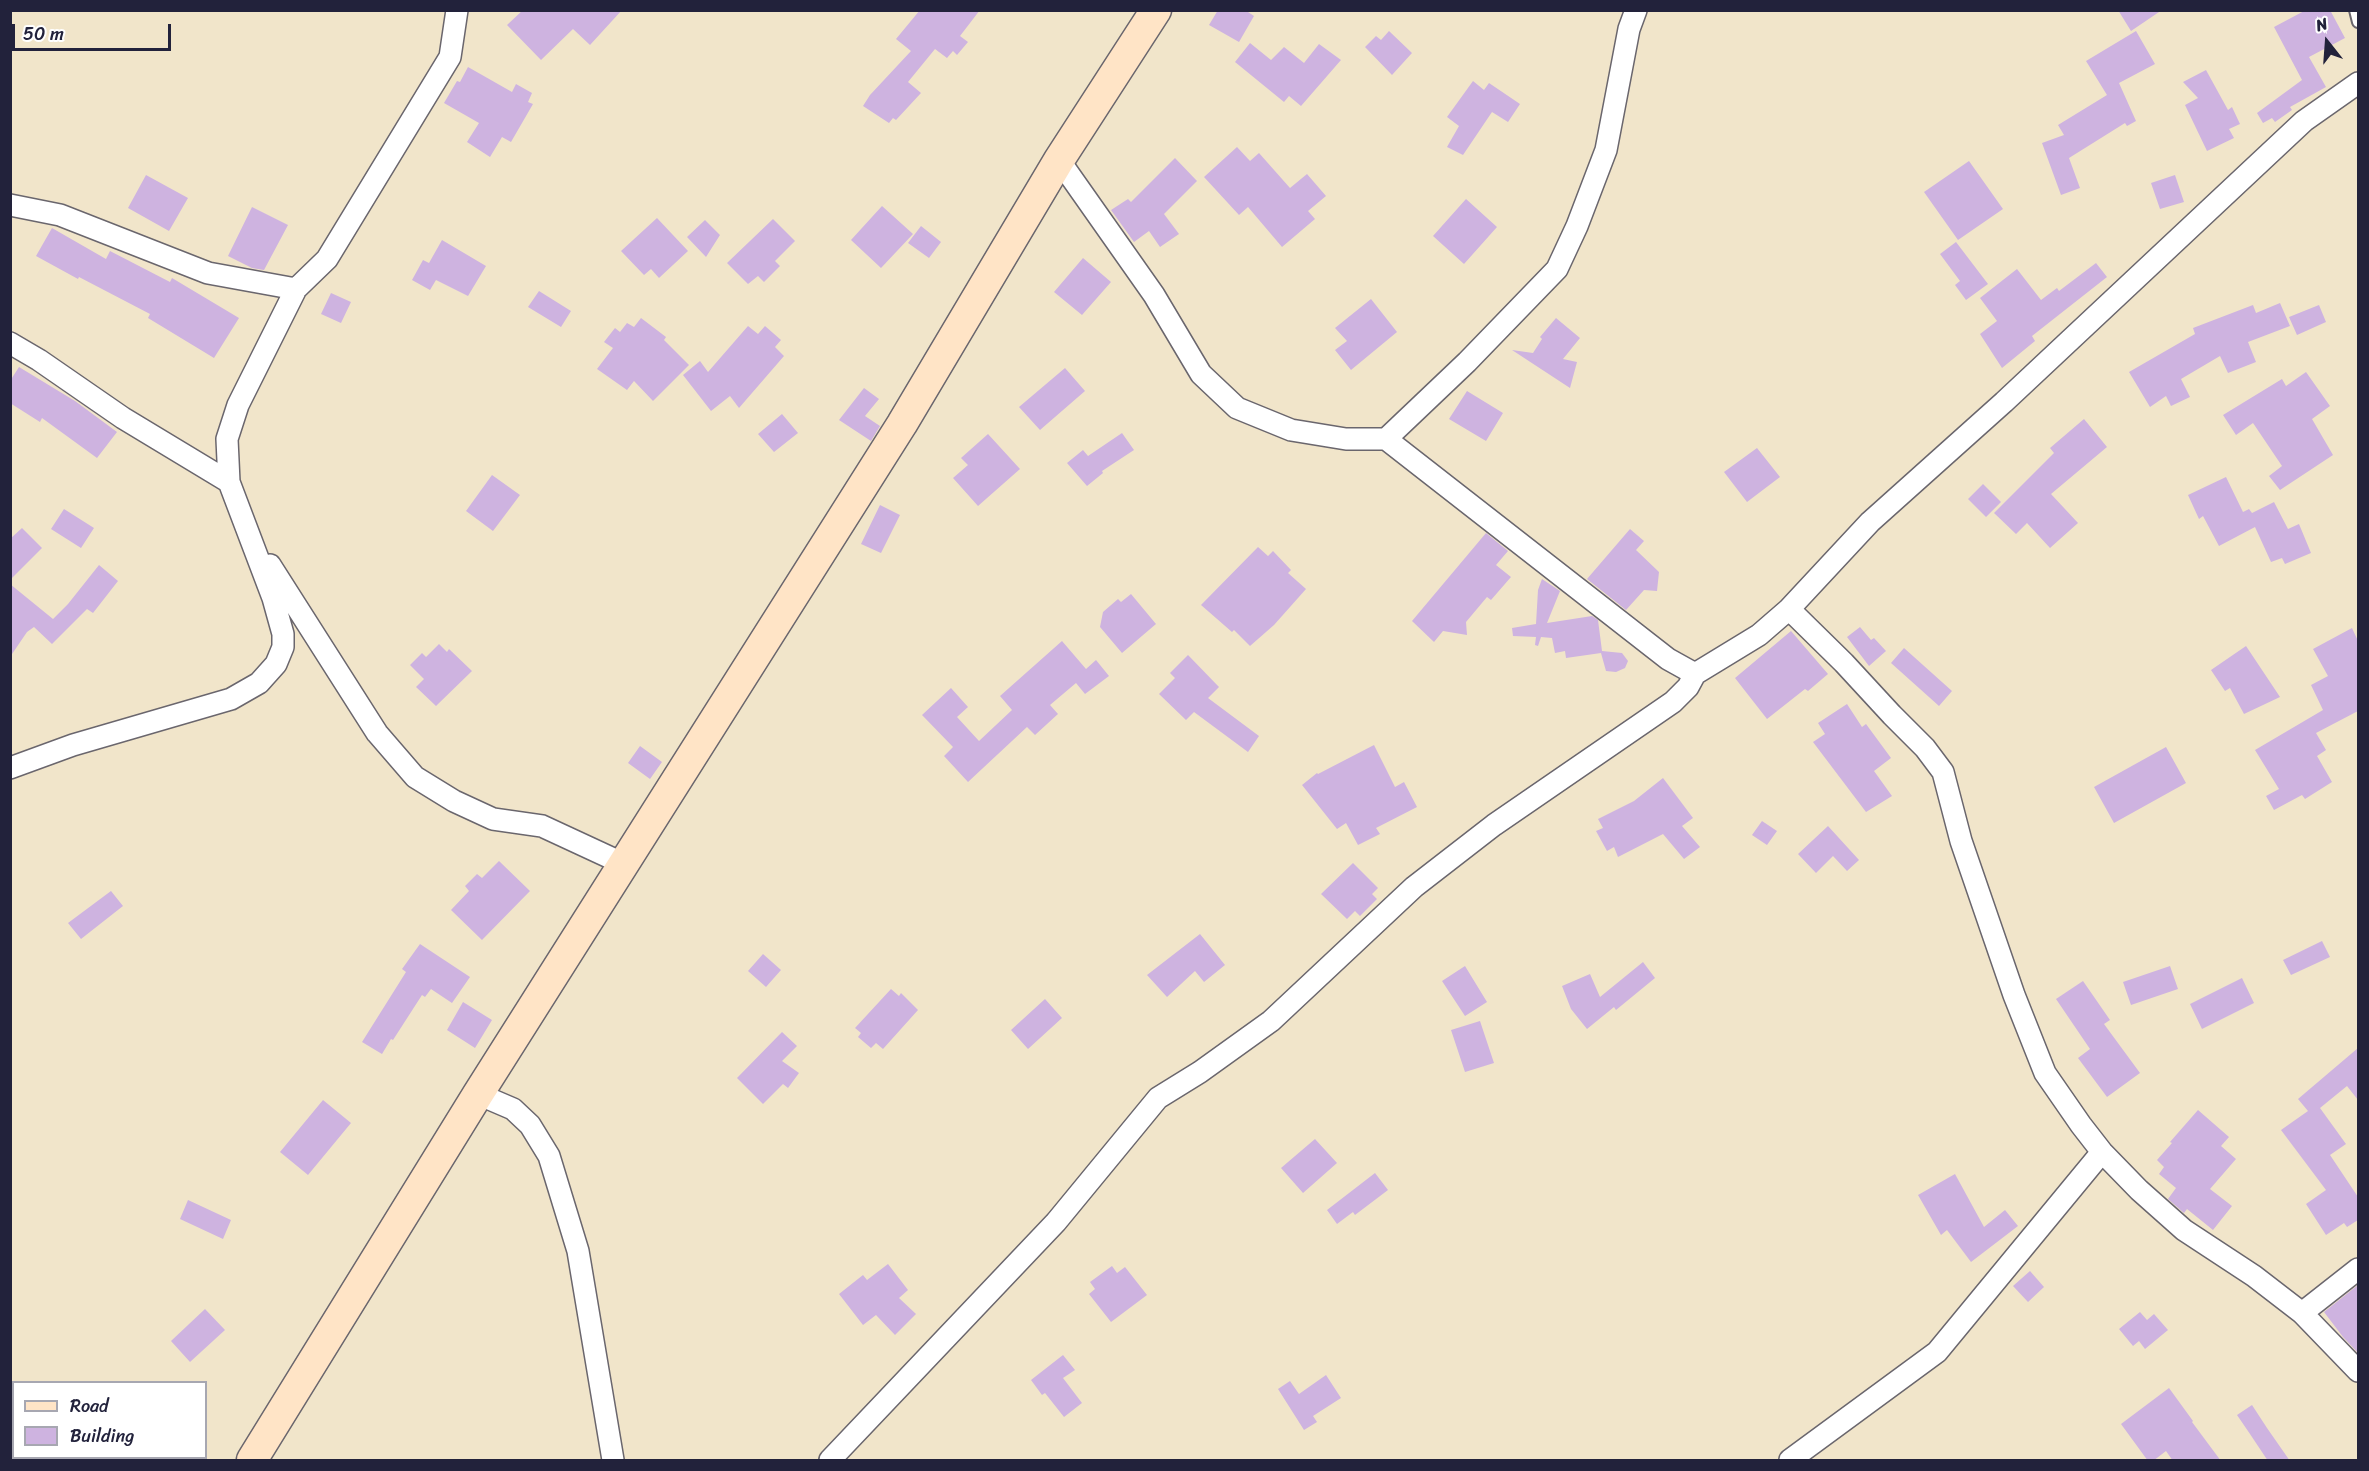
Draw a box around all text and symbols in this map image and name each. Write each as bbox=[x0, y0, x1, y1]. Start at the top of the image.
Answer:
text: N bbox=[2312, 9, 2331, 40]
scale bar bbox=[15, 12, 174, 50]
north arrow bbox=[2297, 12, 2357, 72]
text: 50 m bbox=[23, 18, 64, 50]
legend bbox=[12, 1381, 207, 1459]
text: Road bbox=[70, 1390, 109, 1422]
text: Building bbox=[70, 1420, 134, 1452]

